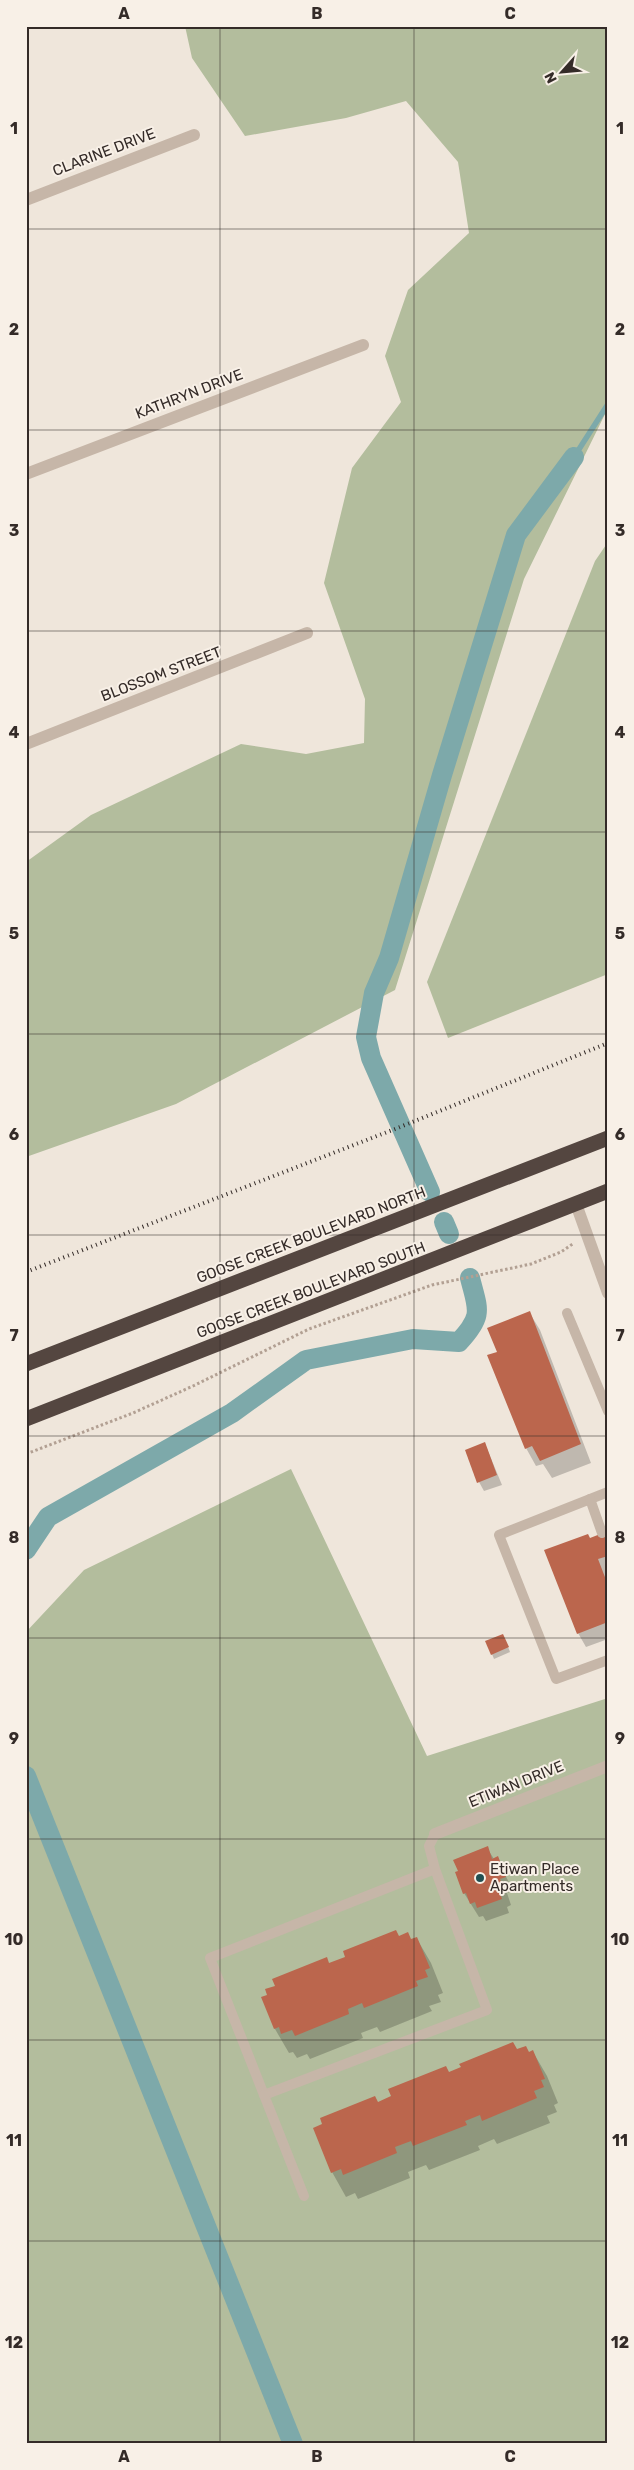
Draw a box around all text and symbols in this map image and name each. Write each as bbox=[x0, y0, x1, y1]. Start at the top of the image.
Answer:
text: A bbox=[118, 4, 130, 23]
text: B bbox=[311, 4, 323, 23]
text: C bbox=[504, 4, 516, 23]
north arrow bbox=[536, 48, 586, 98]
text: N bbox=[541, 69, 561, 86]
text: 1 bbox=[10, 119, 18, 138]
text: 1 bbox=[616, 119, 624, 138]
street label: CLARINE DRIVE bbox=[50, 124, 158, 180]
text: 2 bbox=[9, 320, 19, 339]
text: 2 bbox=[615, 320, 625, 339]
street label: KATHRYN DRIVE bbox=[133, 365, 245, 423]
text: 3 bbox=[9, 521, 19, 540]
text: 3 bbox=[615, 521, 625, 540]
street label: BLOSSOM STREET bbox=[98, 643, 224, 705]
text: 4 bbox=[9, 723, 20, 742]
text: 4 bbox=[615, 723, 626, 742]
text: 5 bbox=[9, 924, 19, 943]
text: 5 bbox=[615, 924, 625, 943]
text: 6 bbox=[9, 1125, 19, 1144]
text: 6 bbox=[615, 1125, 625, 1144]
street label: GOOSE CREEK BOULEVARD NORTH bbox=[194, 1183, 428, 1287]
street label: GOOSE CREEK BOULEVARD SOUTH bbox=[194, 1238, 428, 1342]
text: 7 bbox=[9, 1326, 19, 1345]
text: 7 bbox=[615, 1326, 625, 1345]
text: 8 bbox=[9, 1528, 20, 1547]
text: 8 bbox=[615, 1528, 626, 1547]
text: 9 bbox=[9, 1729, 19, 1748]
text: 9 bbox=[615, 1729, 625, 1748]
street label: ETIWAN DRIVE bbox=[466, 1757, 566, 1811]
place label: Etiwan Place Apartments bbox=[490, 1860, 580, 1895]
marker: Etiwan Place Apartments bbox=[474, 1872, 486, 1884]
text: 10 bbox=[5, 1930, 24, 1949]
text: 10 bbox=[611, 1930, 630, 1949]
text: 11 bbox=[6, 2131, 22, 2150]
text: 11 bbox=[612, 2131, 628, 2150]
text: 12 bbox=[5, 2333, 23, 2352]
text: 12 bbox=[611, 2333, 629, 2352]
text: A bbox=[118, 2447, 130, 2466]
text: B bbox=[311, 2447, 323, 2466]
text: C bbox=[504, 2447, 516, 2466]

